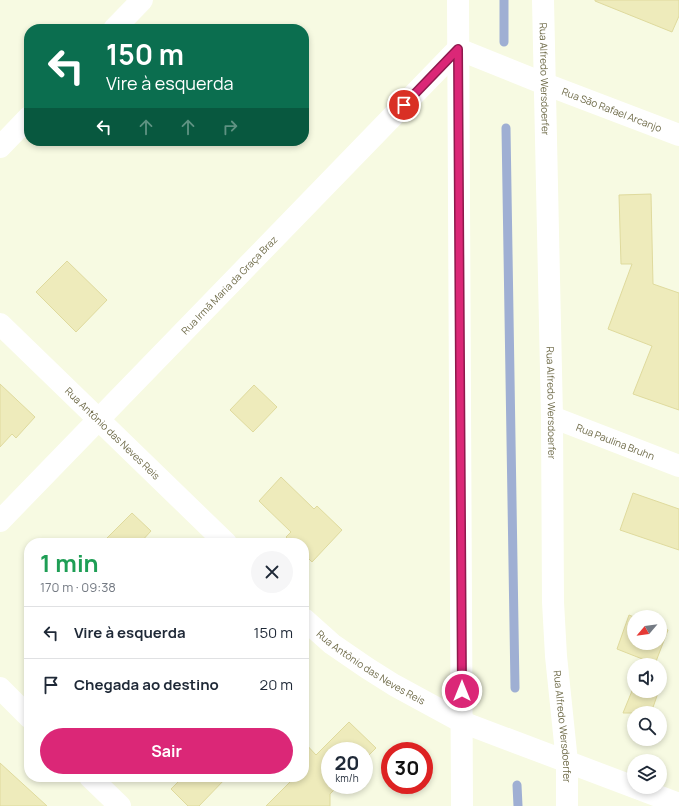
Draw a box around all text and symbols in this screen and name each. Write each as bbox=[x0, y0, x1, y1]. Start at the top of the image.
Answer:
street label: Rua Alfredo Wersdoerfer bbox=[536, 22, 553, 136]
text: 150 m bbox=[106, 35, 184, 73]
icon: left bbox=[40, 40, 92, 92]
text: Vire à esquerda bbox=[106, 71, 234, 95]
street label: Rua São Rafael Arcanjo bbox=[560, 84, 664, 135]
pin bbox=[387, 88, 421, 122]
icon: arrive bbox=[393, 94, 415, 116]
icon: left bbox=[93, 116, 115, 138]
icon: ahead bbox=[135, 116, 157, 138]
icon: ahead bbox=[177, 116, 199, 138]
icon: right bbox=[219, 116, 241, 138]
street label: Rua Irmã Maria da Graça Braz bbox=[178, 232, 280, 337]
street label: Rua Alfredo Wersdoerfer bbox=[543, 346, 559, 460]
street label: Rua Antônio das Neves Reis bbox=[62, 384, 163, 483]
street label: Rua Paulina Bruhn bbox=[574, 420, 657, 463]
text: 1 min bbox=[40, 546, 99, 579]
button: close bbox=[251, 551, 293, 593]
text: 170 m · 09:38 bbox=[40, 578, 116, 596]
north arrow bbox=[627, 610, 667, 650]
map controls bbox=[627, 610, 667, 794]
icon: left bbox=[40, 622, 62, 644]
text: Vire à esquerda bbox=[74, 622, 186, 643]
text: 150 m bbox=[254, 622, 293, 643]
street label: Rua Antônio das Neves Reis bbox=[314, 627, 428, 708]
button: sound bbox=[627, 658, 667, 698]
position arrow bbox=[441, 670, 483, 712]
street label: Rua Alfredo Wersdoerfer bbox=[551, 670, 574, 783]
icon: arrive bbox=[40, 674, 62, 696]
text: Chegada ao destino bbox=[74, 674, 219, 695]
text: 20 m bbox=[260, 674, 293, 695]
button: search bbox=[627, 706, 667, 746]
button: Sair bbox=[40, 728, 293, 774]
speed limit sign: 30 bbox=[381, 742, 433, 794]
text: 20 bbox=[334, 749, 360, 776]
button: layers bbox=[627, 754, 667, 794]
text: km/h bbox=[335, 771, 359, 785]

